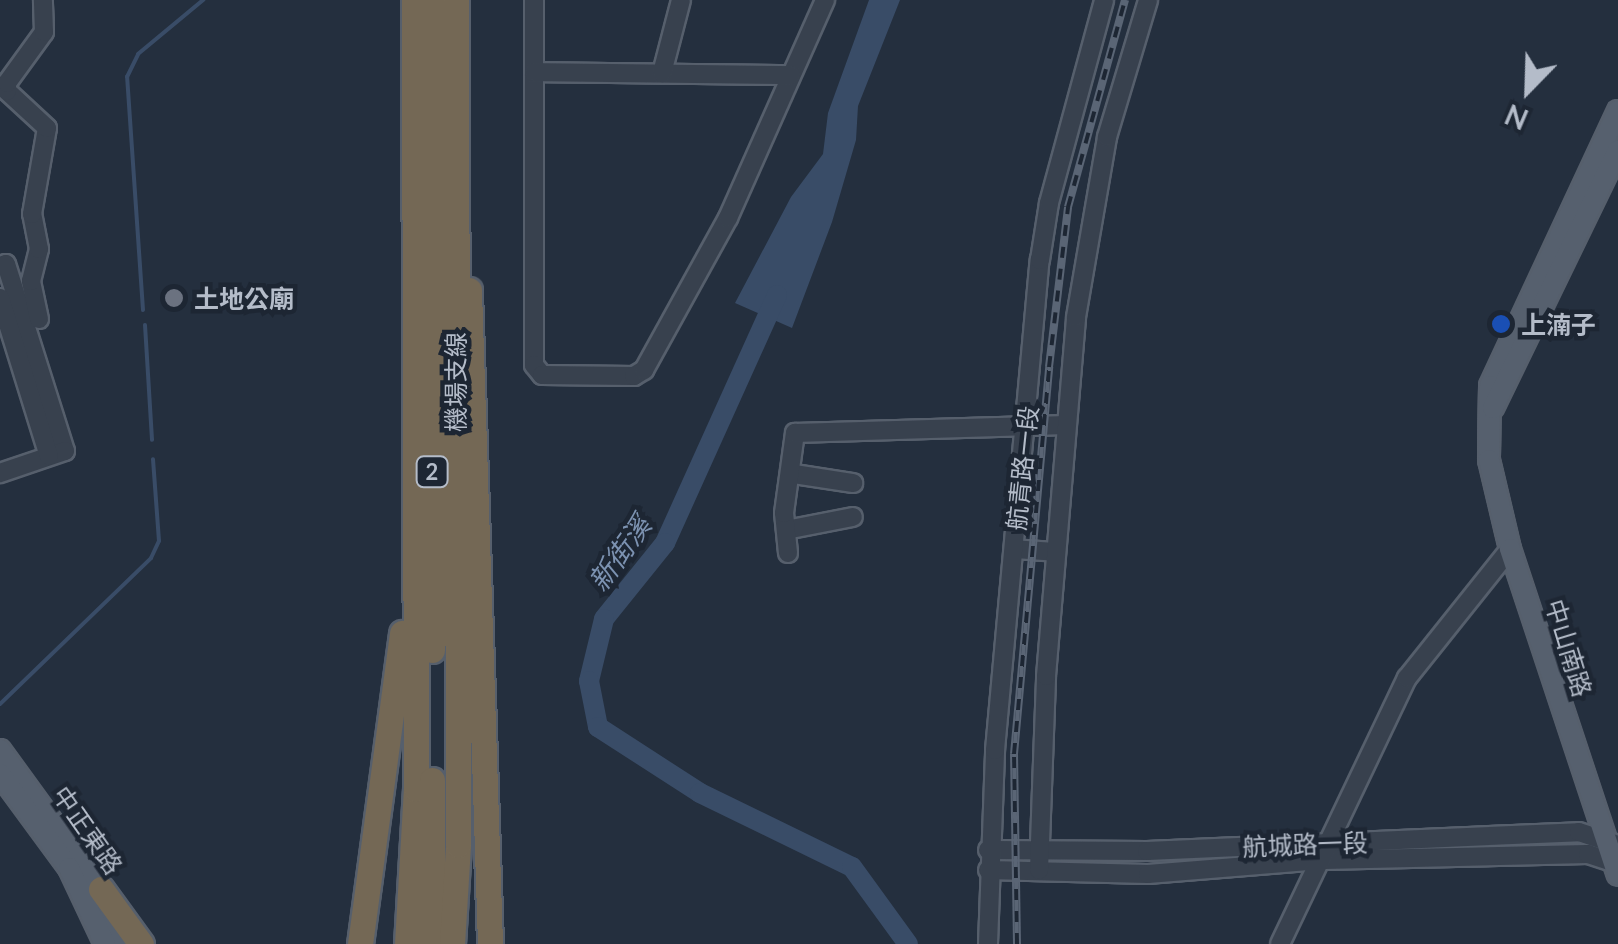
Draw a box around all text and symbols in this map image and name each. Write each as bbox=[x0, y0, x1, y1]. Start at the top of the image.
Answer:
north arrow bbox=[1478, 40, 1578, 140]
text: N bbox=[1500, 98, 1533, 137]
place label: 土地公廟 bbox=[194, 283, 294, 313]
marker: 土地公廟 bbox=[163, 287, 185, 309]
place label: 上湳子 bbox=[1521, 309, 1596, 339]
marker: 上湳子 bbox=[1490, 313, 1512, 335]
street label: 機場支線 bbox=[440, 332, 470, 432]
street label: 航青路一段 bbox=[1001, 404, 1043, 532]
road number: 2 bbox=[414, 455, 450, 489]
water label: 新街溪 bbox=[581, 509, 657, 597]
street label: 中山南路 bbox=[1540, 596, 1598, 700]
street label: 中正東路 bbox=[47, 780, 129, 880]
street label: 航城路一段 bbox=[1242, 827, 1368, 861]

